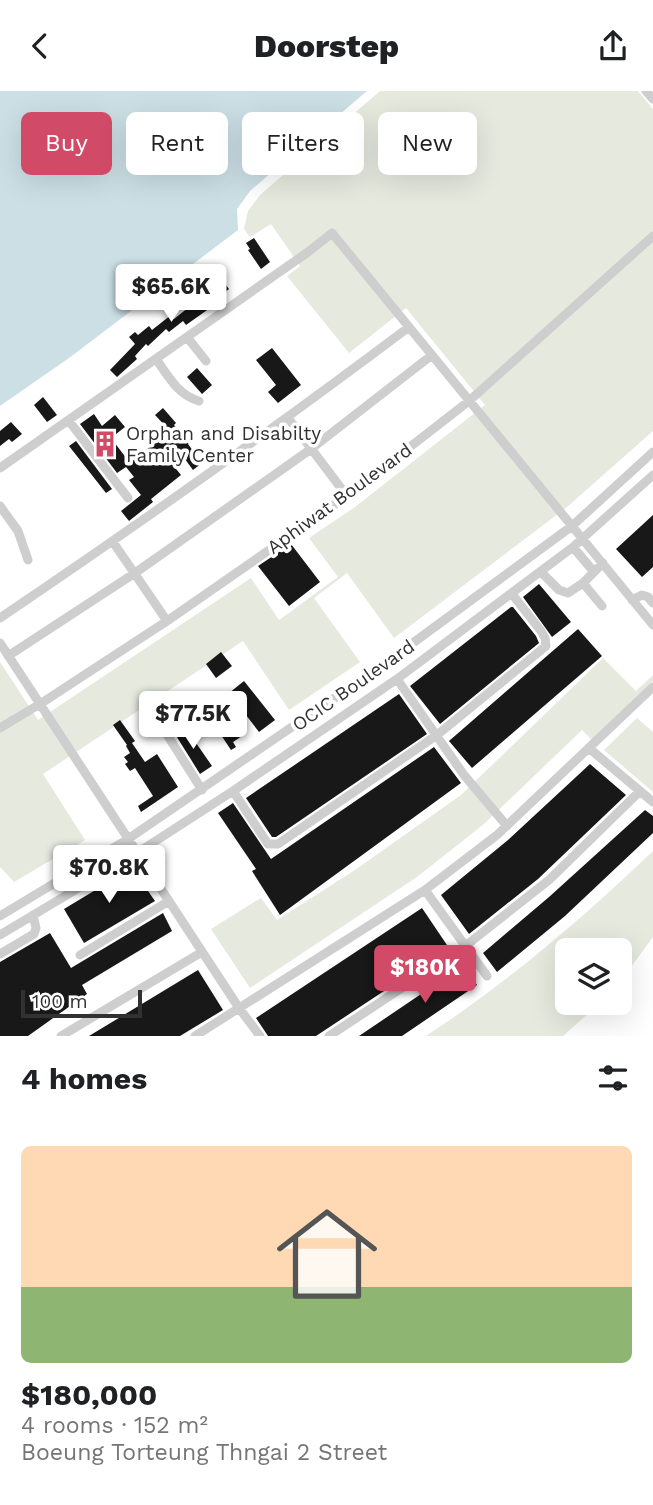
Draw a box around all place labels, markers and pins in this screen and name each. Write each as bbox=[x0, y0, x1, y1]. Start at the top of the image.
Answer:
pin: $65.6K bbox=[114, 265, 228, 324]
place label: Orphan and Disabilty Family Center bbox=[126, 422, 321, 467]
building icon: Orphan and Disabilty Family Center bbox=[90, 429, 120, 459]
pin: $77.5K bbox=[136, 691, 250, 751]
pin: $70.8K bbox=[52, 845, 166, 905]
pin: $180K bbox=[376, 946, 474, 1005]

